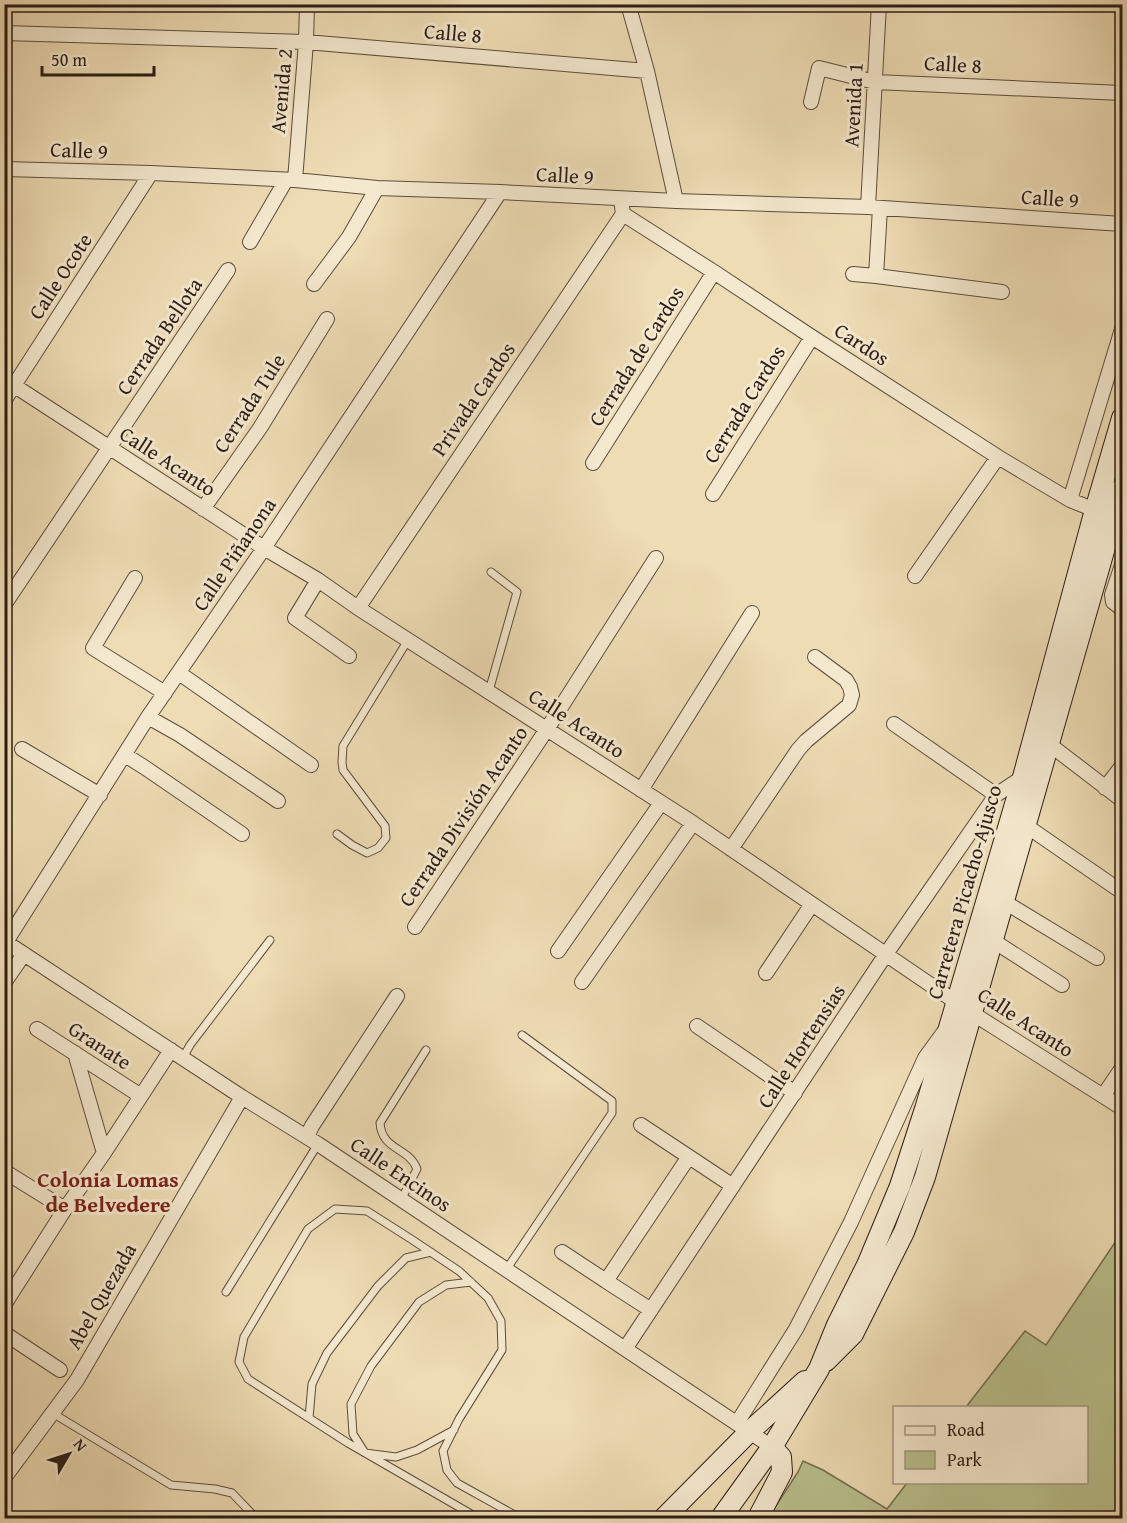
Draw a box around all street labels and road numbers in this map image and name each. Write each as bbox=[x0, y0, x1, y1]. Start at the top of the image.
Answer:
street label: Calle 8 bbox=[423, 15, 483, 51]
street label: Avenida 2 bbox=[262, 47, 300, 135]
street label: Calle 8 bbox=[923, 47, 983, 81]
street label: Avenida 1 bbox=[835, 62, 871, 148]
street label: Calle 9 bbox=[50, 134, 108, 166]
street label: Calle 9 bbox=[535, 158, 595, 192]
street label: Calle 9 bbox=[1020, 181, 1080, 215]
street label: Calle Ocote bbox=[20, 226, 100, 325]
street label: Cerrada Bellota bbox=[108, 271, 210, 401]
street label: Cerrada de Cardos bbox=[581, 280, 691, 432]
street label: Cardos bbox=[828, 315, 896, 373]
street label: Privada Cardos bbox=[423, 336, 523, 462]
street label: Cerrada Cardos bbox=[695, 339, 793, 469]
street label: Cerrada Tule bbox=[205, 347, 293, 459]
street label: Calle Acanto bbox=[114, 418, 222, 504]
street label: Calle Piñanona bbox=[185, 491, 283, 617]
street label: Calle Acanto bbox=[523, 680, 631, 766]
street label: Cerrada División Acanto bbox=[391, 719, 535, 913]
street label: Carretera Picacho-Ajusco bbox=[919, 781, 1009, 1003]
street label: Calle Hortensias bbox=[749, 978, 853, 1114]
street label: Calle Acanto bbox=[972, 979, 1080, 1065]
street label: Granate bbox=[62, 1013, 138, 1077]
street label: Calle Encinos bbox=[344, 1129, 458, 1219]
street label: Abel Quezada bbox=[58, 1237, 144, 1355]

